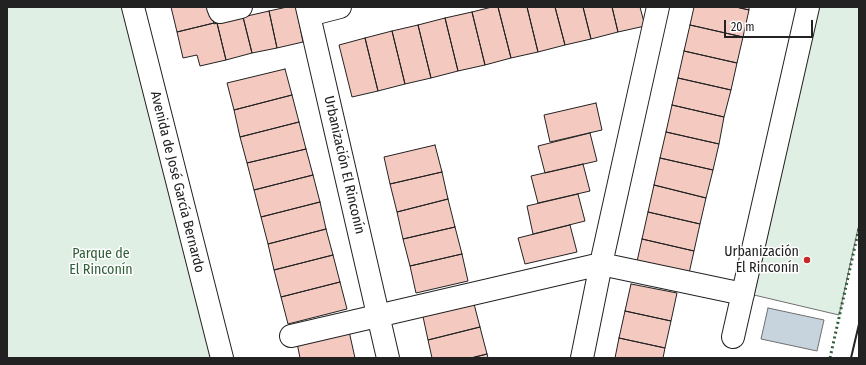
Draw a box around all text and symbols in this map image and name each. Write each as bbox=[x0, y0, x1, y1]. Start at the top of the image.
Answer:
scale bar bbox=[726, 12, 815, 38]
text: 20 m bbox=[731, 20, 755, 34]
street label: Avenida de José García Bernardo bbox=[146, 90, 208, 274]
street label: Urbanización El Rinconín bbox=[320, 94, 368, 236]
place label: Urbanización El Rinconín bbox=[724, 244, 799, 276]
park label: Parque de El Rinconín bbox=[69, 246, 133, 278]
marker: Urbanización El Rinconín bbox=[802, 255, 812, 265]

